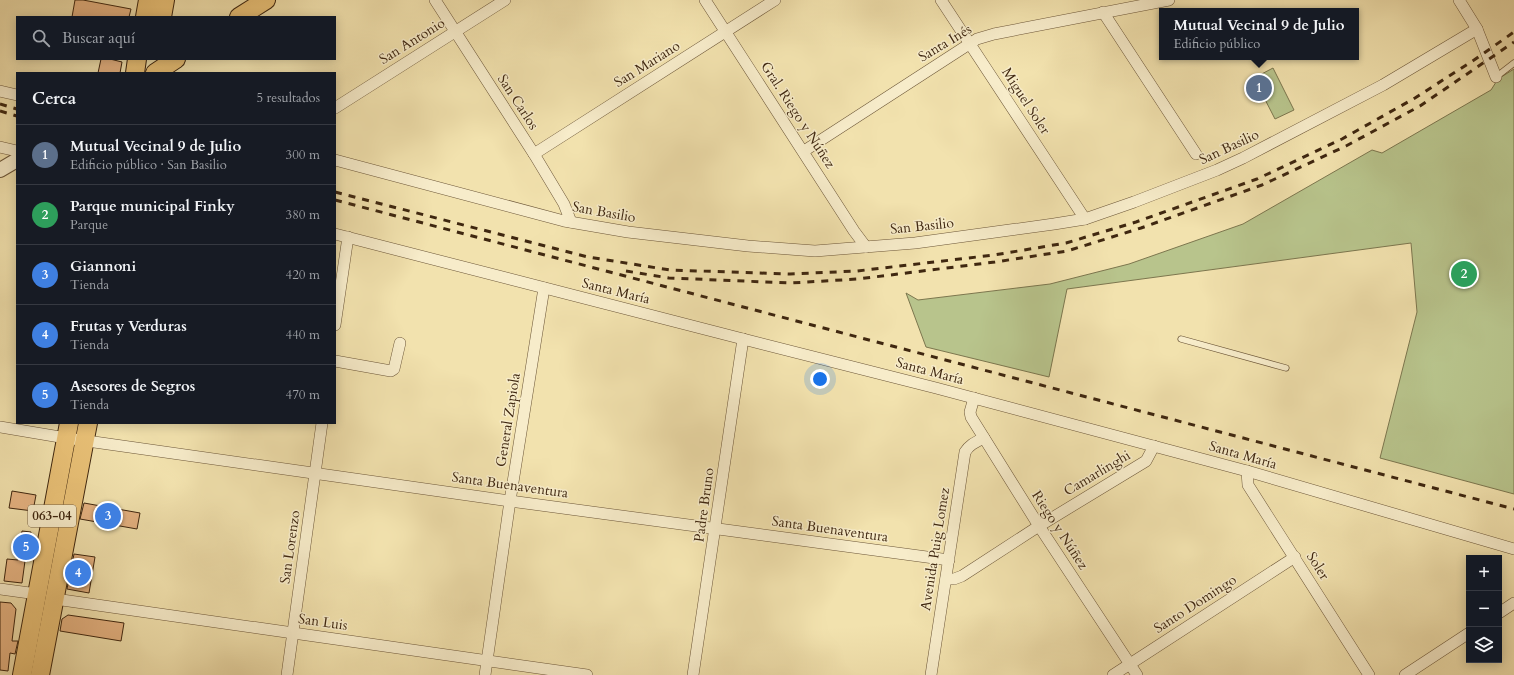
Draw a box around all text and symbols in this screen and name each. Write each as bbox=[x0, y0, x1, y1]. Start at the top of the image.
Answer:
popup bbox=[1159, 8, 1359, 60]
street label: San Antonio bbox=[376, 13, 449, 69]
text: Mutual Vecinal 9 de Julio bbox=[1173, 15, 1345, 35]
search box bbox=[16, 16, 336, 60]
street label: Santa Inés bbox=[915, 19, 975, 66]
icon: search bbox=[30, 27, 52, 49]
text: Buscar aquí bbox=[62, 28, 135, 48]
text: Edificio público bbox=[1173, 35, 1260, 53]
street label: San Mariano bbox=[610, 36, 684, 92]
street label: Gral. Riego y Núñez bbox=[756, 58, 840, 173]
street label: Miguel Soler bbox=[997, 64, 1055, 139]
street label: San Carlos bbox=[493, 71, 543, 134]
pin: 1 bbox=[1246, 73, 1272, 103]
text: Cerca bbox=[32, 87, 76, 110]
text: 5 resultados bbox=[256, 89, 320, 107]
street label: San Basilio bbox=[1196, 125, 1262, 169]
text: Mutual Vecinal 9 de Julio bbox=[70, 136, 241, 156]
text: 1 bbox=[42, 146, 48, 164]
text: 300 m bbox=[286, 146, 320, 164]
text: Edificio público · San Basilio bbox=[70, 156, 227, 174]
text: Parque municipal Finky bbox=[70, 196, 235, 216]
street label: San Basilio bbox=[571, 197, 638, 227]
text: 2 bbox=[42, 206, 48, 224]
text: 380 m bbox=[286, 206, 320, 224]
street label: San Basilio bbox=[889, 213, 955, 239]
text: Parque bbox=[70, 216, 108, 234]
text: Giannoni bbox=[70, 256, 136, 276]
pin: 2 bbox=[1451, 259, 1477, 289]
text: 3 bbox=[42, 266, 48, 284]
text: 420 m bbox=[286, 266, 320, 284]
street label: Santa María bbox=[580, 273, 652, 309]
text: Tienda bbox=[70, 276, 109, 294]
text: Frutas y Verduras bbox=[70, 316, 187, 336]
text: 4 bbox=[42, 326, 48, 344]
text: 440 m bbox=[286, 326, 320, 344]
text: Tienda bbox=[70, 336, 109, 354]
street label: Santa María bbox=[894, 353, 966, 389]
your location bbox=[810, 369, 830, 389]
street label: General Zapiola bbox=[491, 372, 525, 468]
text: Asesores de Segros bbox=[70, 376, 195, 396]
text: 5 bbox=[42, 386, 48, 404]
text: 470 m bbox=[286, 386, 320, 404]
text: Tienda bbox=[70, 396, 109, 414]
street label: Santa María bbox=[1207, 436, 1279, 474]
street label: Camarlinghi bbox=[1060, 446, 1134, 500]
street label: Padre Bruno bbox=[689, 466, 719, 543]
street label: Santa Buenaventura bbox=[451, 467, 569, 503]
street label: Avenida Puig Lomez bbox=[916, 485, 954, 612]
street label: Riego y Núñez bbox=[1027, 487, 1093, 574]
pin: 3 bbox=[95, 501, 121, 531]
road number: 063-04 bbox=[28, 505, 76, 527]
street label: San Lorenzo bbox=[275, 509, 305, 585]
street label: Santa Buenaventura bbox=[771, 511, 889, 547]
pin: 5 bbox=[13, 532, 39, 562]
street label: Soler bbox=[1302, 548, 1334, 584]
map controls bbox=[1466, 555, 1502, 663]
button: + bbox=[1466, 555, 1502, 591]
pin: 4 bbox=[65, 558, 91, 588]
street label: Santo Domingo bbox=[1150, 570, 1240, 638]
button: − bbox=[1466, 591, 1502, 627]
street label: San Luis bbox=[297, 609, 349, 635]
button: layers bbox=[1466, 627, 1502, 663]

